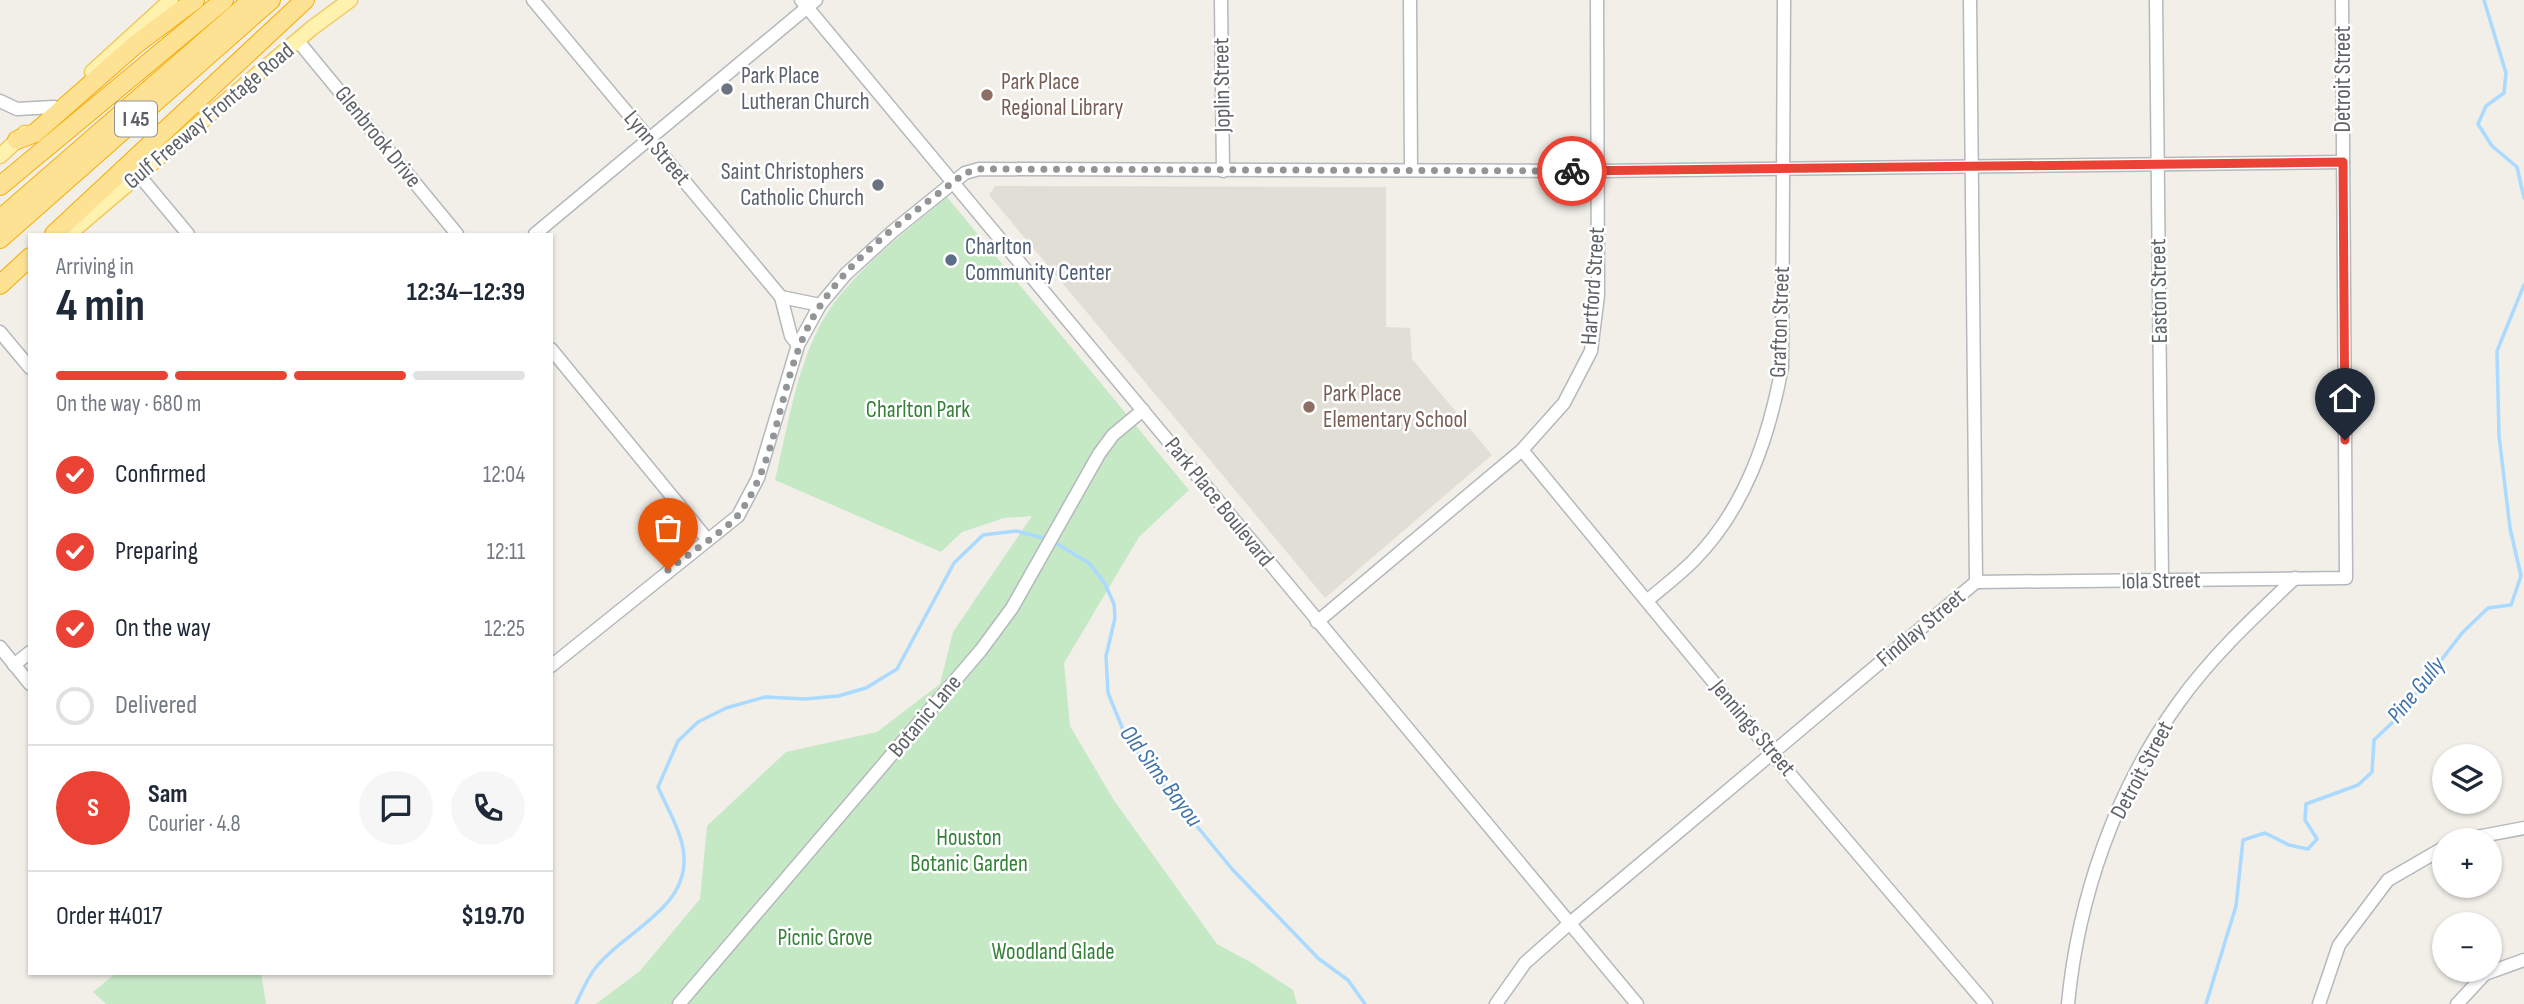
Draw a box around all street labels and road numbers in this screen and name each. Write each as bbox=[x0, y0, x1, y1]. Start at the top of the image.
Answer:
street label: Detroit Street bbox=[2329, 26, 2357, 132]
street label: Gulf Freeway Frontage Road bbox=[118, 37, 300, 195]
street label: Joplin Street bbox=[1207, 37, 1237, 134]
street label: Glenbrook Drive bbox=[329, 81, 427, 193]
road number: I 45 bbox=[115, 102, 157, 136]
street label: Lynn Street bbox=[618, 105, 696, 191]
street label: Hartford Street bbox=[1575, 226, 1611, 346]
street label: Easton Street bbox=[2144, 238, 2174, 344]
street label: Grafton Street bbox=[1764, 266, 1796, 378]
street label: Park Place Boulevard bbox=[1158, 432, 1280, 572]
street label: Iola Street bbox=[2121, 566, 2201, 596]
street label: Findlay Street bbox=[1871, 583, 1971, 673]
street label: Botanic Lane bbox=[882, 669, 968, 763]
street label: Jennings Street bbox=[1704, 673, 1801, 782]
street label: Detroit Street bbox=[2105, 716, 2179, 824]

